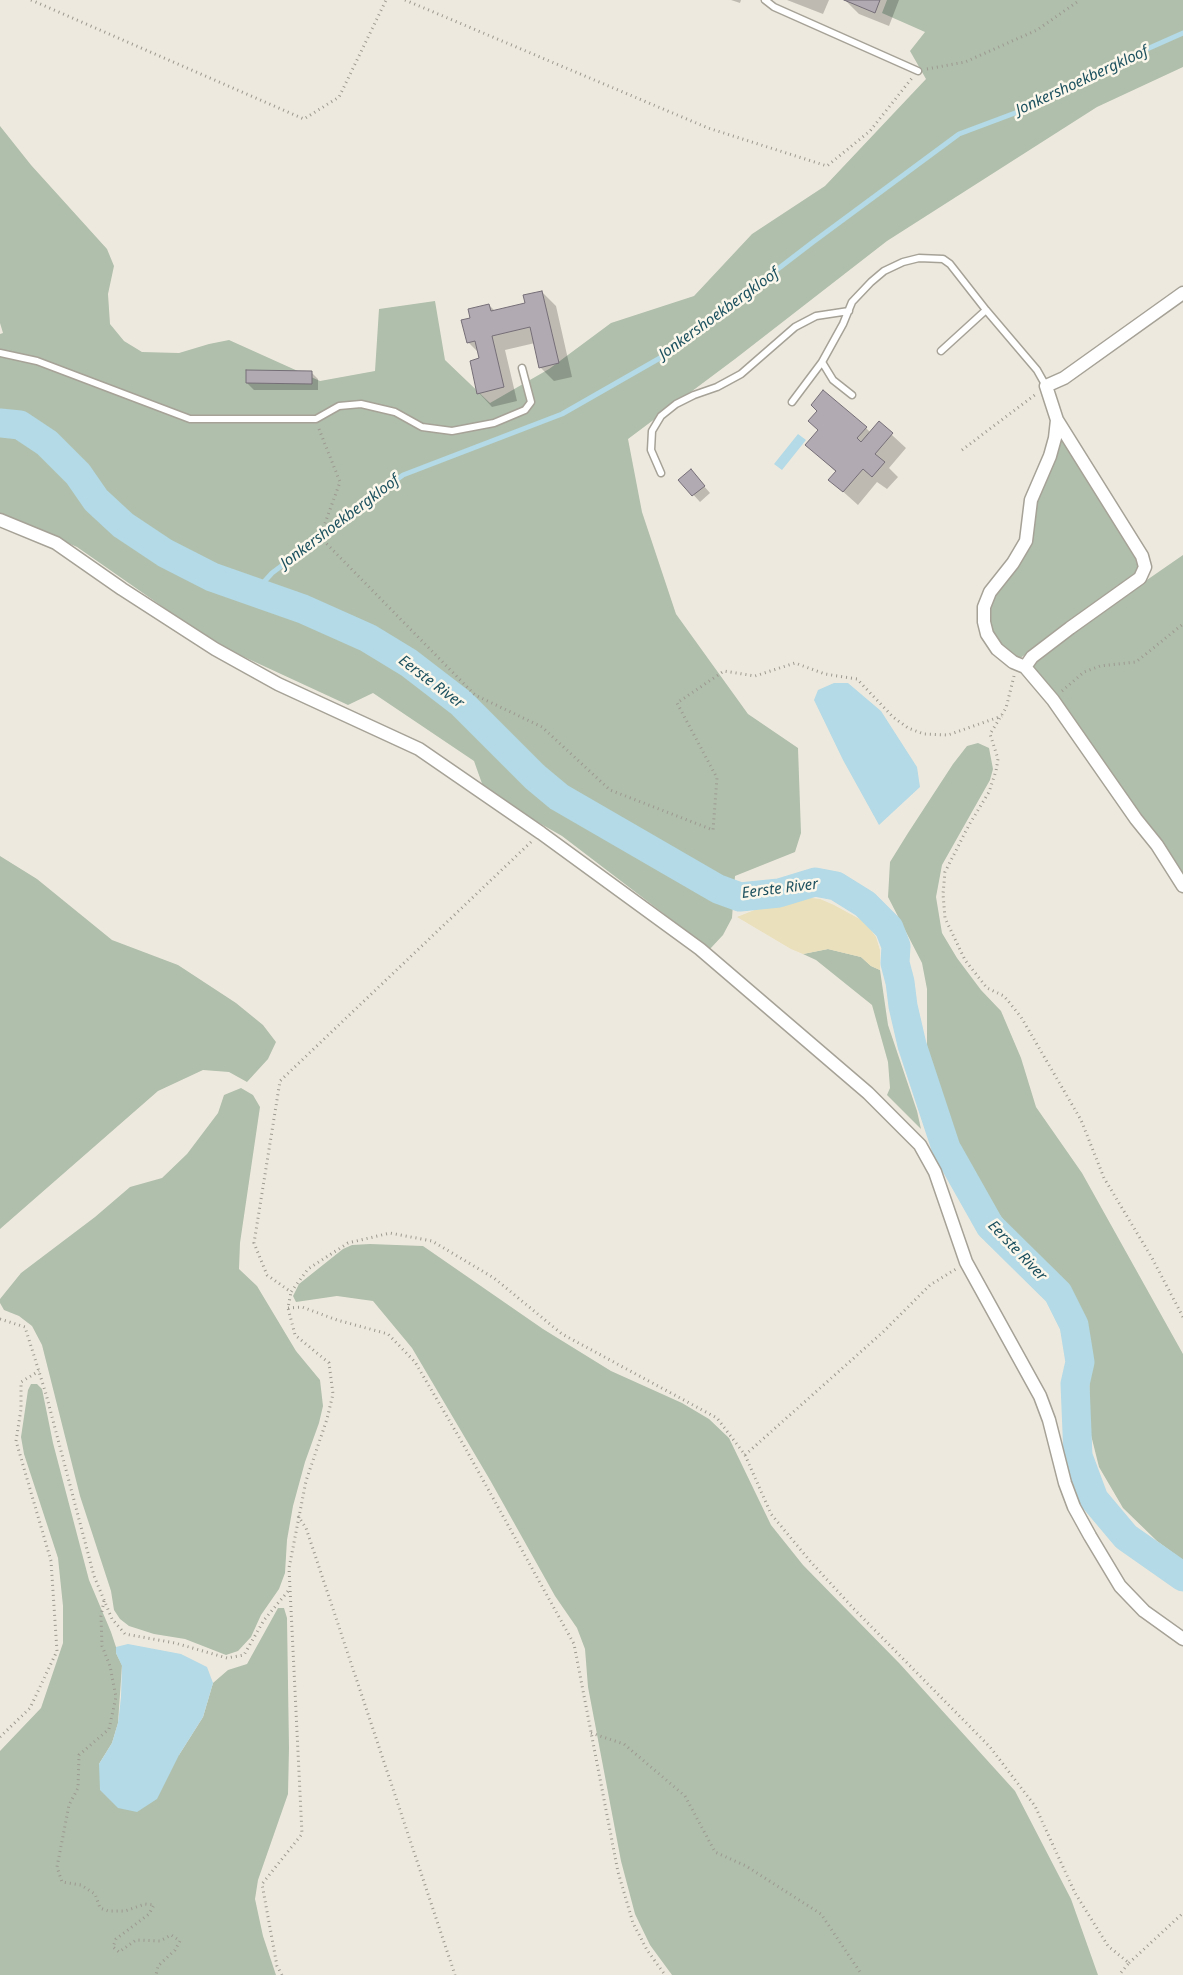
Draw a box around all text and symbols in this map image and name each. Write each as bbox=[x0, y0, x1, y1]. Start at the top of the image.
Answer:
water label: Jonkershoekbergkloof bbox=[1013, 42, 1151, 120]
water label: Jonkershoekbergkloof bbox=[655, 264, 783, 364]
water label: Jonkershoekbergkloof bbox=[277, 471, 403, 573]
water label: Eerste River bbox=[395, 652, 467, 712]
water label: Eerste River bbox=[741, 875, 819, 903]
water label: Eerste River bbox=[984, 1217, 1050, 1285]

